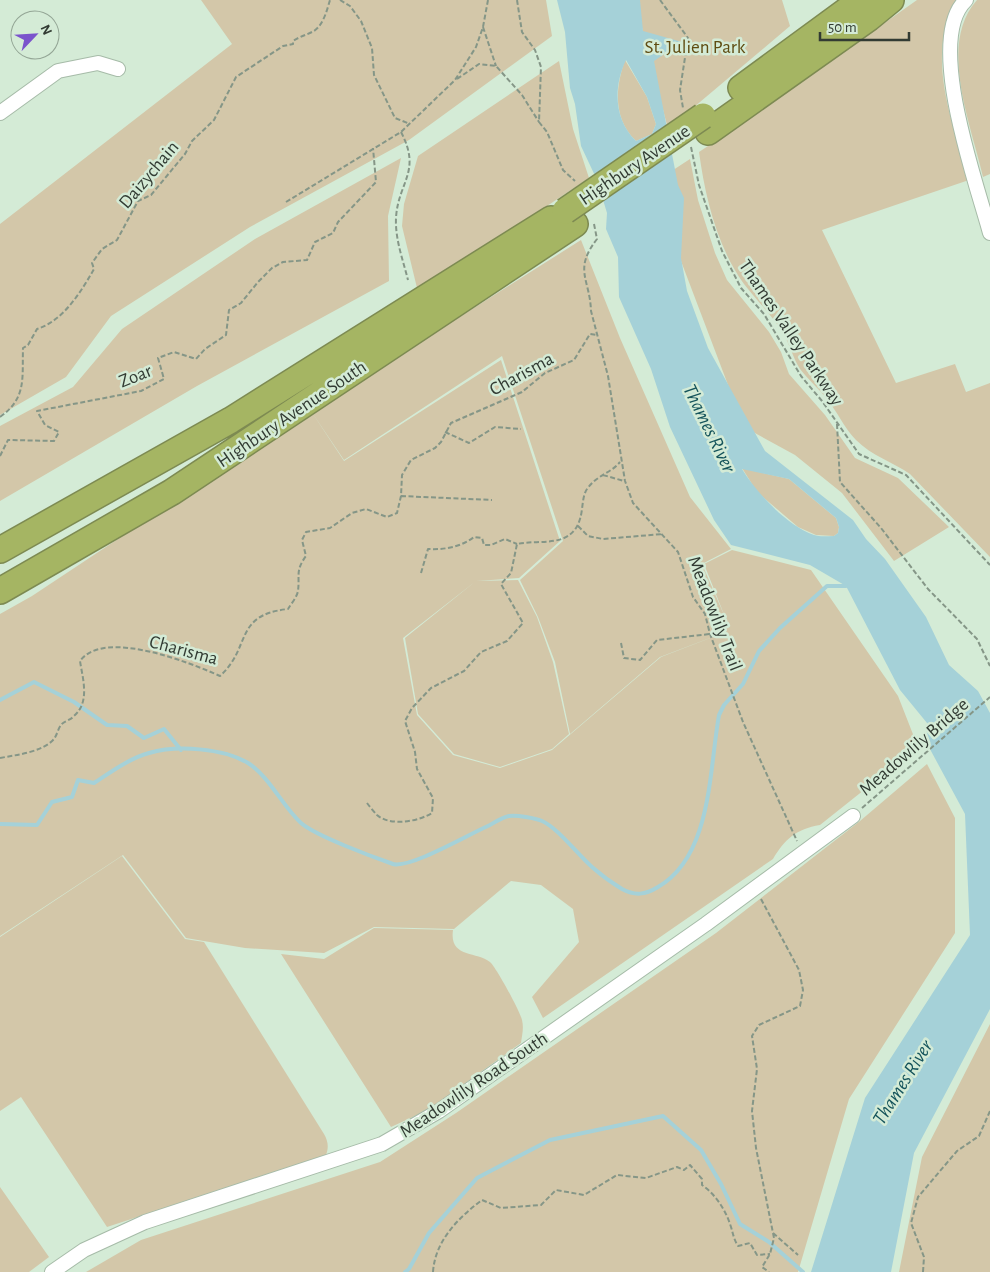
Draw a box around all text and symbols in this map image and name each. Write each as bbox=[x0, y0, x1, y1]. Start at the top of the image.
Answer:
north arrow bbox=[10, 10, 60, 60]
scale bar bbox=[820, 10, 909, 42]
text: 50 m bbox=[828, 20, 857, 35]
text: N bbox=[37, 23, 54, 37]
park label: St. Julien Park bbox=[644, 38, 746, 57]
street label: Highbury Avenue bbox=[576, 121, 694, 209]
street label: Daizychain bbox=[116, 138, 183, 212]
street label: Thames Valley Parkway bbox=[735, 256, 847, 409]
street label: Charisma bbox=[486, 349, 557, 400]
street label: Highbury Avenue South bbox=[214, 357, 370, 471]
street label: Zoar bbox=[116, 361, 155, 391]
water label: Thames River bbox=[679, 381, 739, 476]
street label: Meadowlily Trail bbox=[684, 554, 745, 674]
street label: Charisma bbox=[147, 632, 220, 669]
street label: Meadowlily Bridge bbox=[856, 695, 972, 799]
street label: Meadowlily Road South bbox=[397, 1029, 551, 1142]
water label: Thames River bbox=[869, 1036, 937, 1128]

